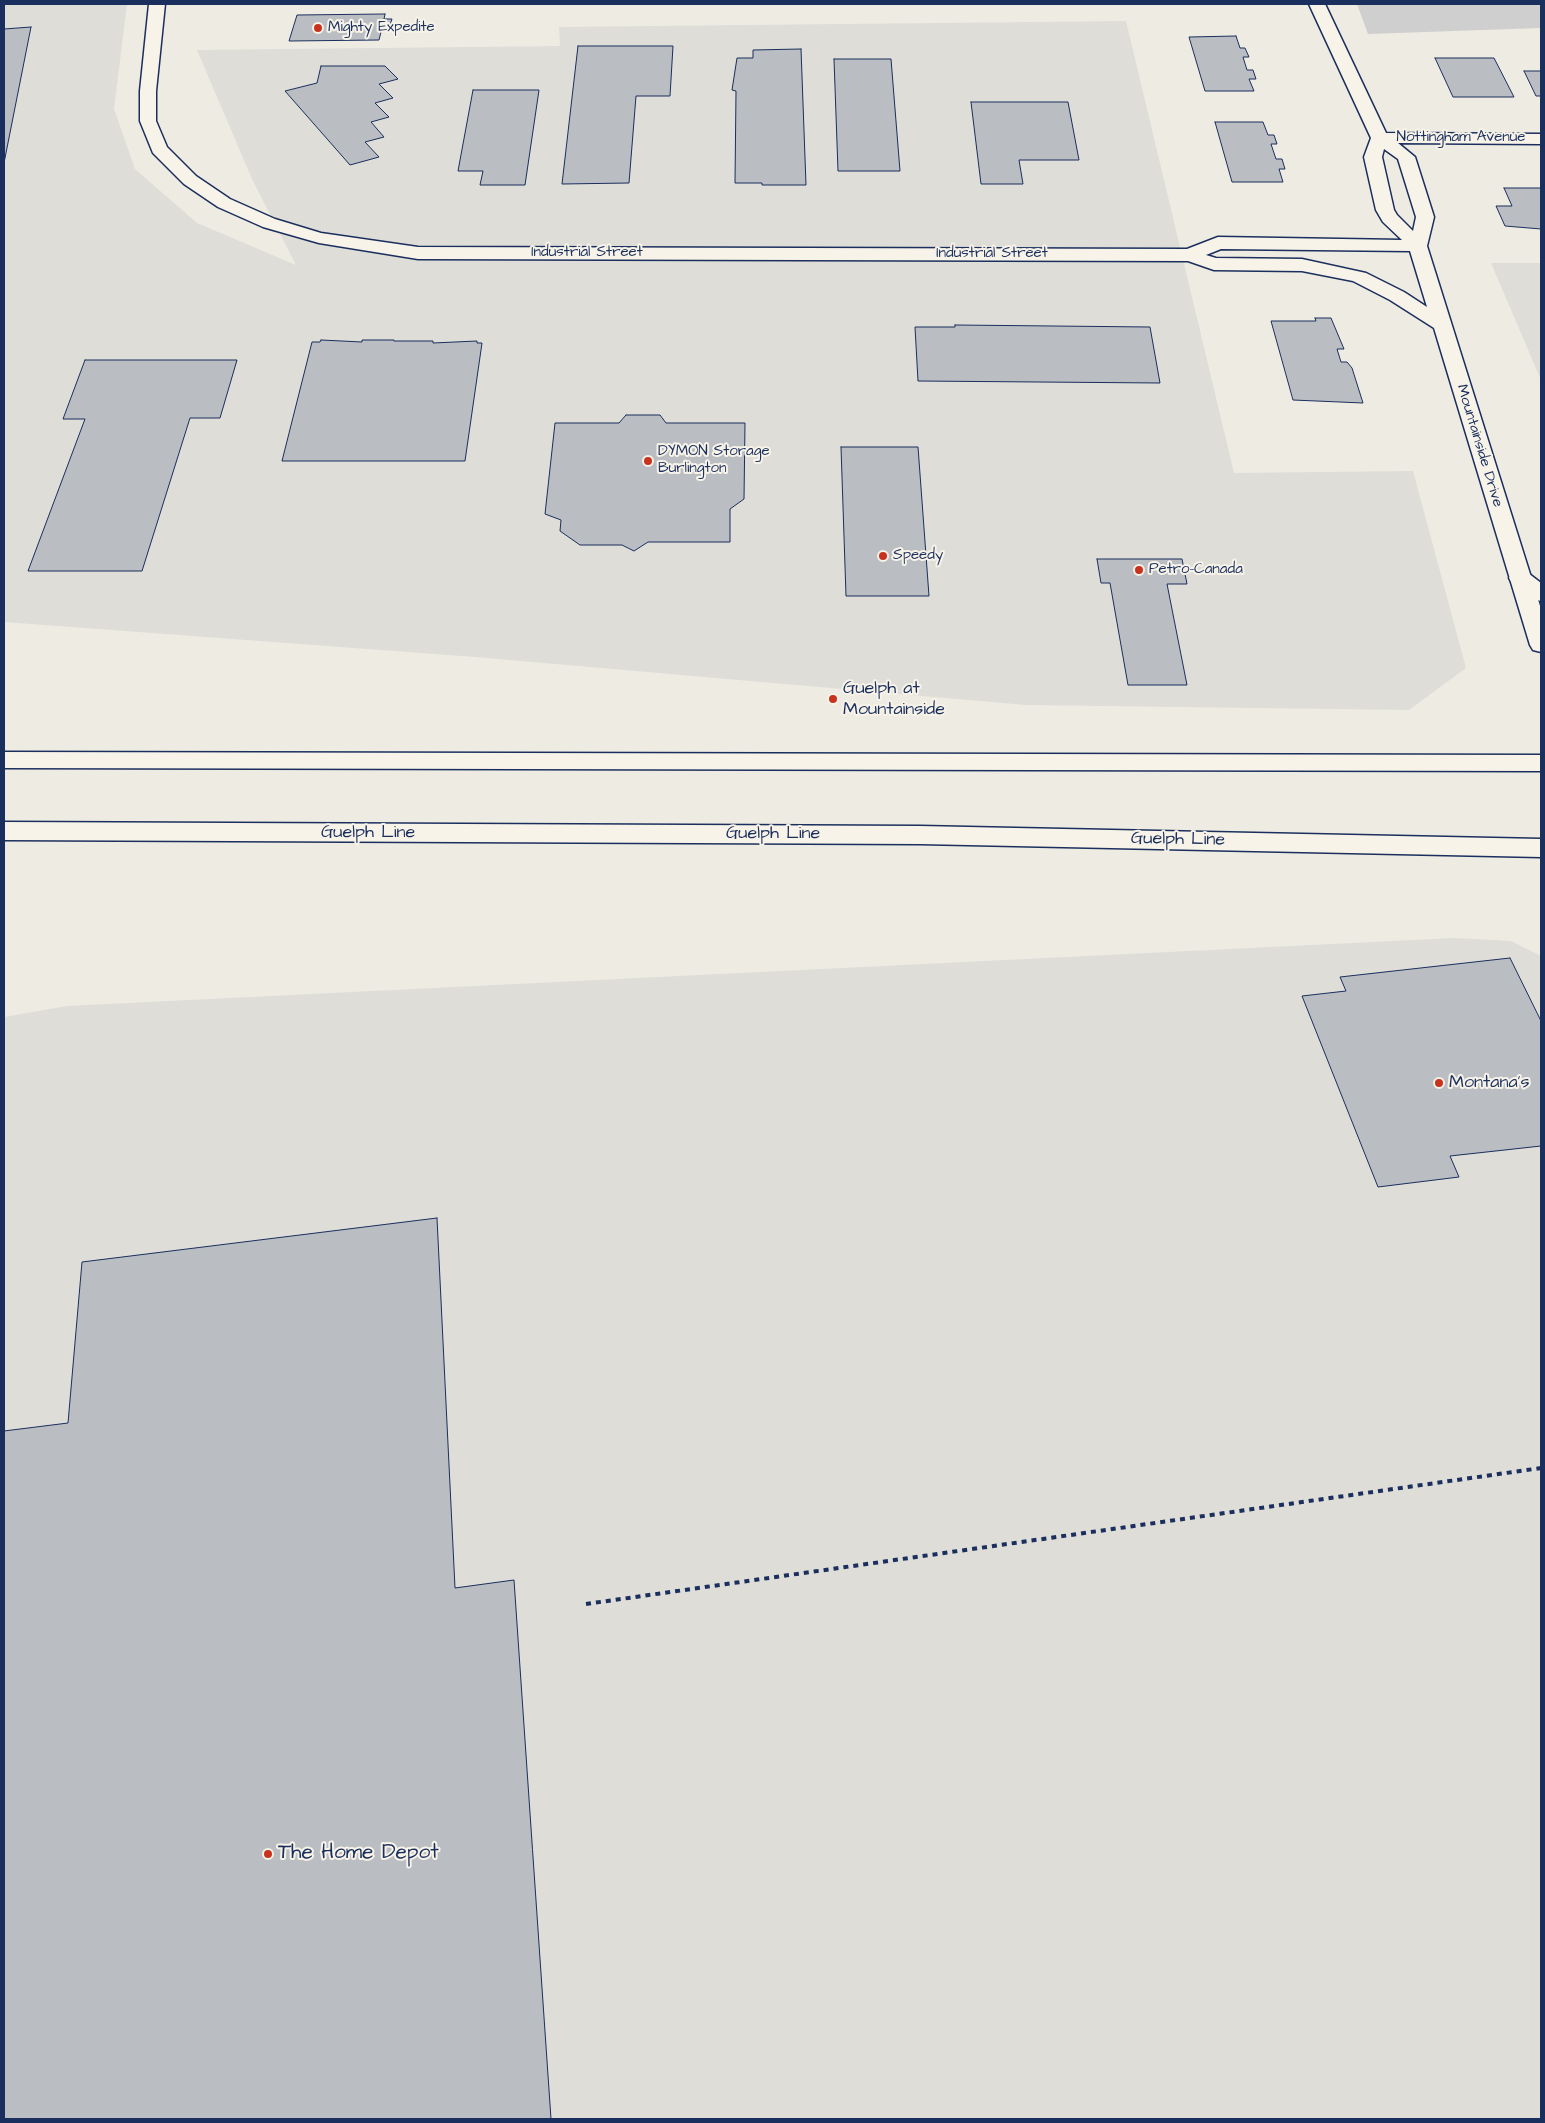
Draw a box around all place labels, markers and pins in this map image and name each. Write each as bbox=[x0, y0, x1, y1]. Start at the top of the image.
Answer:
place label: Mighty Expedite bbox=[328, 19, 435, 37]
marker: Mighty Expedite bbox=[312, 22, 324, 34]
place label: DYMON Storage Burlington bbox=[658, 443, 770, 478]
marker: DYMON Storage Burlington bbox=[642, 455, 654, 467]
place label: Speedy bbox=[893, 547, 943, 565]
marker: Speedy bbox=[877, 550, 889, 562]
place label: Petro-Canada bbox=[1149, 561, 1243, 579]
marker: Petro-Canada bbox=[1133, 564, 1145, 576]
place label: Guelph at Mountainside bbox=[843, 678, 945, 721]
marker: Guelph at Mountainside bbox=[827, 693, 839, 705]
place label: Montana's bbox=[1449, 1072, 1530, 1094]
marker: Montana's bbox=[1433, 1077, 1445, 1089]
place label: The Home Depot bbox=[278, 1841, 439, 1867]
marker: The Home Depot bbox=[262, 1848, 274, 1860]

